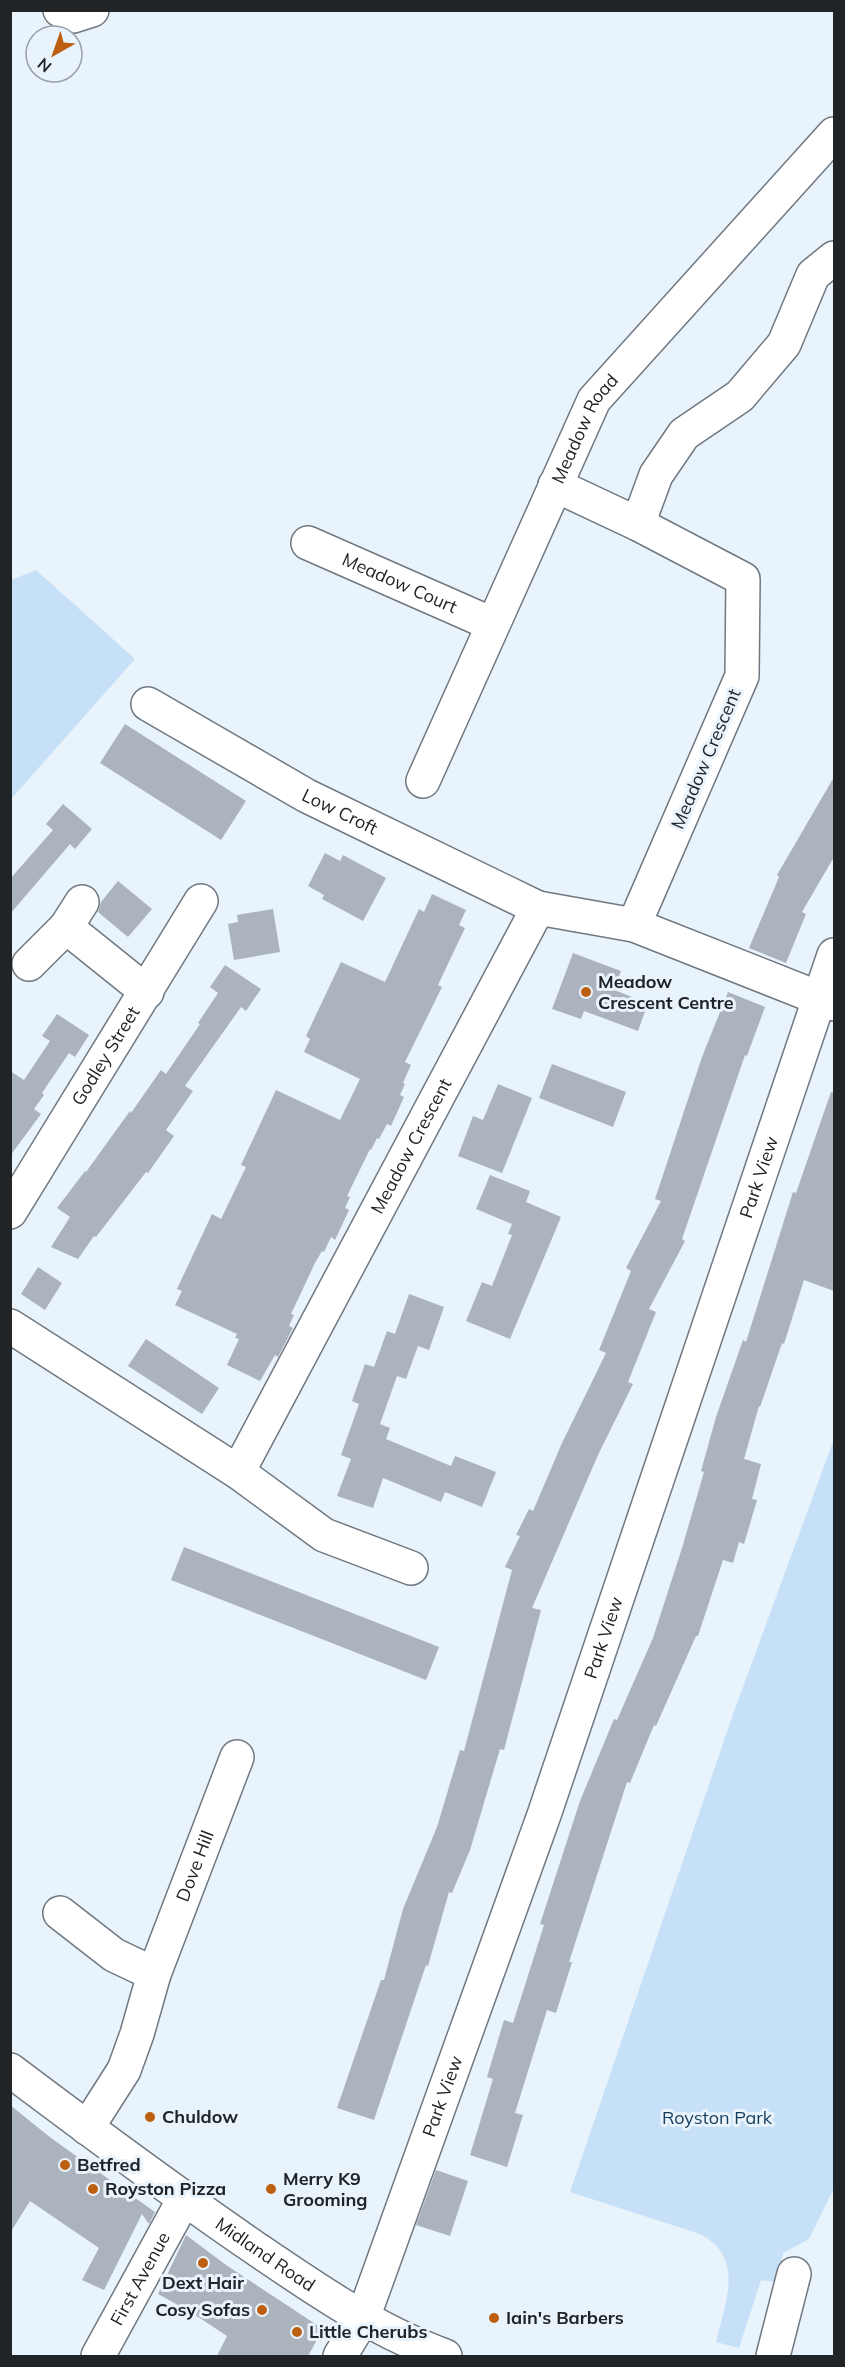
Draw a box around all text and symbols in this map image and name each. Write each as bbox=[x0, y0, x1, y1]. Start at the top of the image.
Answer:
north arrow bbox=[24, 24, 84, 84]
text: N bbox=[33, 54, 55, 77]
street label: Meadow Road bbox=[546, 369, 623, 487]
street label: Meadow Court bbox=[339, 548, 461, 618]
street label: Meadow Crescent bbox=[666, 685, 745, 832]
street label: Low Croft bbox=[298, 783, 381, 839]
place label: Meadow Crescent Centre bbox=[598, 970, 734, 1014]
marker: Meadow Crescent Centre bbox=[579, 985, 593, 999]
street label: Godley Street bbox=[66, 1002, 145, 1110]
street label: Meadow Crescent bbox=[365, 1074, 456, 1218]
street label: Park View bbox=[734, 1133, 783, 1221]
street label: Park View bbox=[579, 1593, 628, 1682]
street label: Dove Hill bbox=[171, 1827, 219, 1905]
street label: Park View bbox=[417, 2052, 468, 2140]
place label: Chuldow bbox=[162, 2105, 238, 2128]
park label: Royston Park bbox=[662, 2106, 773, 2129]
marker: Chuldow bbox=[143, 2110, 157, 2124]
place label: Betfred bbox=[77, 2153, 141, 2176]
marker: Betfred bbox=[58, 2158, 72, 2172]
place label: Merry K9 Grooming bbox=[283, 2167, 368, 2211]
place label: Royston Pizza bbox=[105, 2177, 226, 2200]
marker: Royston Pizza bbox=[86, 2182, 100, 2196]
marker: Merry K9 Grooming bbox=[264, 2182, 278, 2196]
street label: Midland Road bbox=[211, 2212, 320, 2296]
street label: First Avenue bbox=[105, 2228, 175, 2329]
marker: Dext Hair bbox=[196, 2256, 210, 2270]
place label: Dext Hair bbox=[162, 2271, 245, 2294]
place label: Cosy Sofas bbox=[155, 2298, 250, 2321]
marker: Cosy Sofas bbox=[255, 2303, 269, 2317]
place label: Iain's Barbers bbox=[506, 2306, 624, 2329]
marker: Iain's Barbers bbox=[487, 2311, 501, 2325]
place label: Little Cherubs bbox=[309, 2320, 427, 2343]
marker: Little Cherubs bbox=[290, 2325, 304, 2339]

